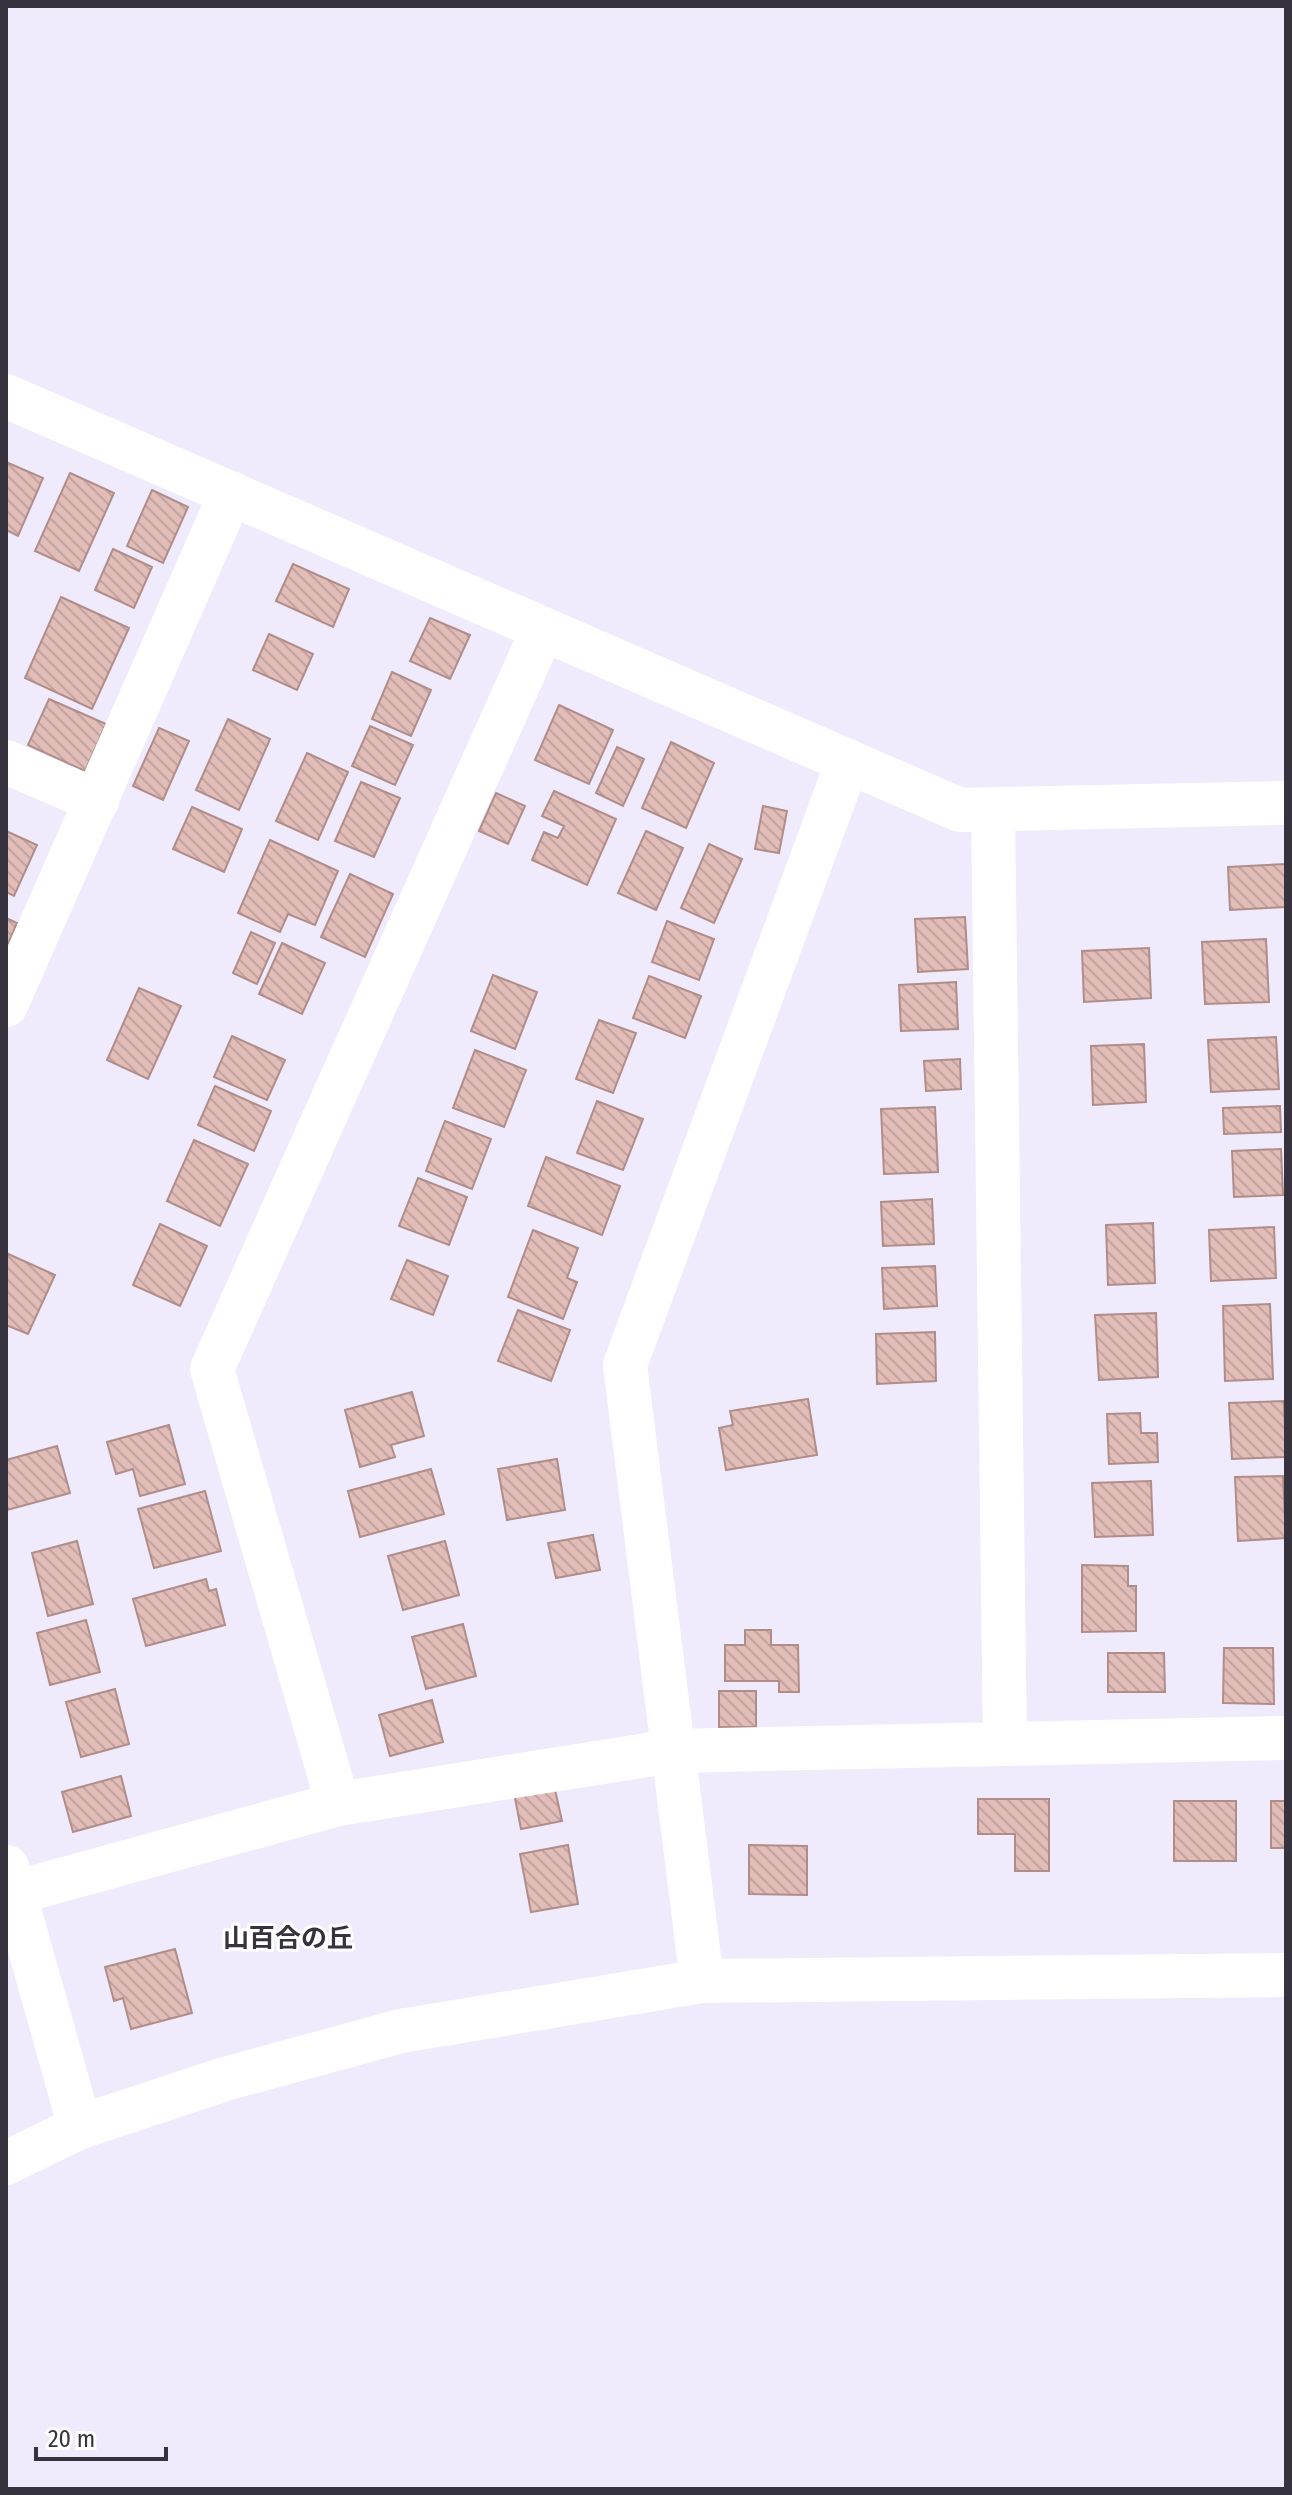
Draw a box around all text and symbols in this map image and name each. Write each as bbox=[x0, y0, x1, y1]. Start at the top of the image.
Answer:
district label: 山百合の丘 bbox=[223, 1923, 353, 1954]
scale bar bbox=[36, 2411, 166, 2461]
text: 20 m bbox=[48, 2425, 95, 2453]

